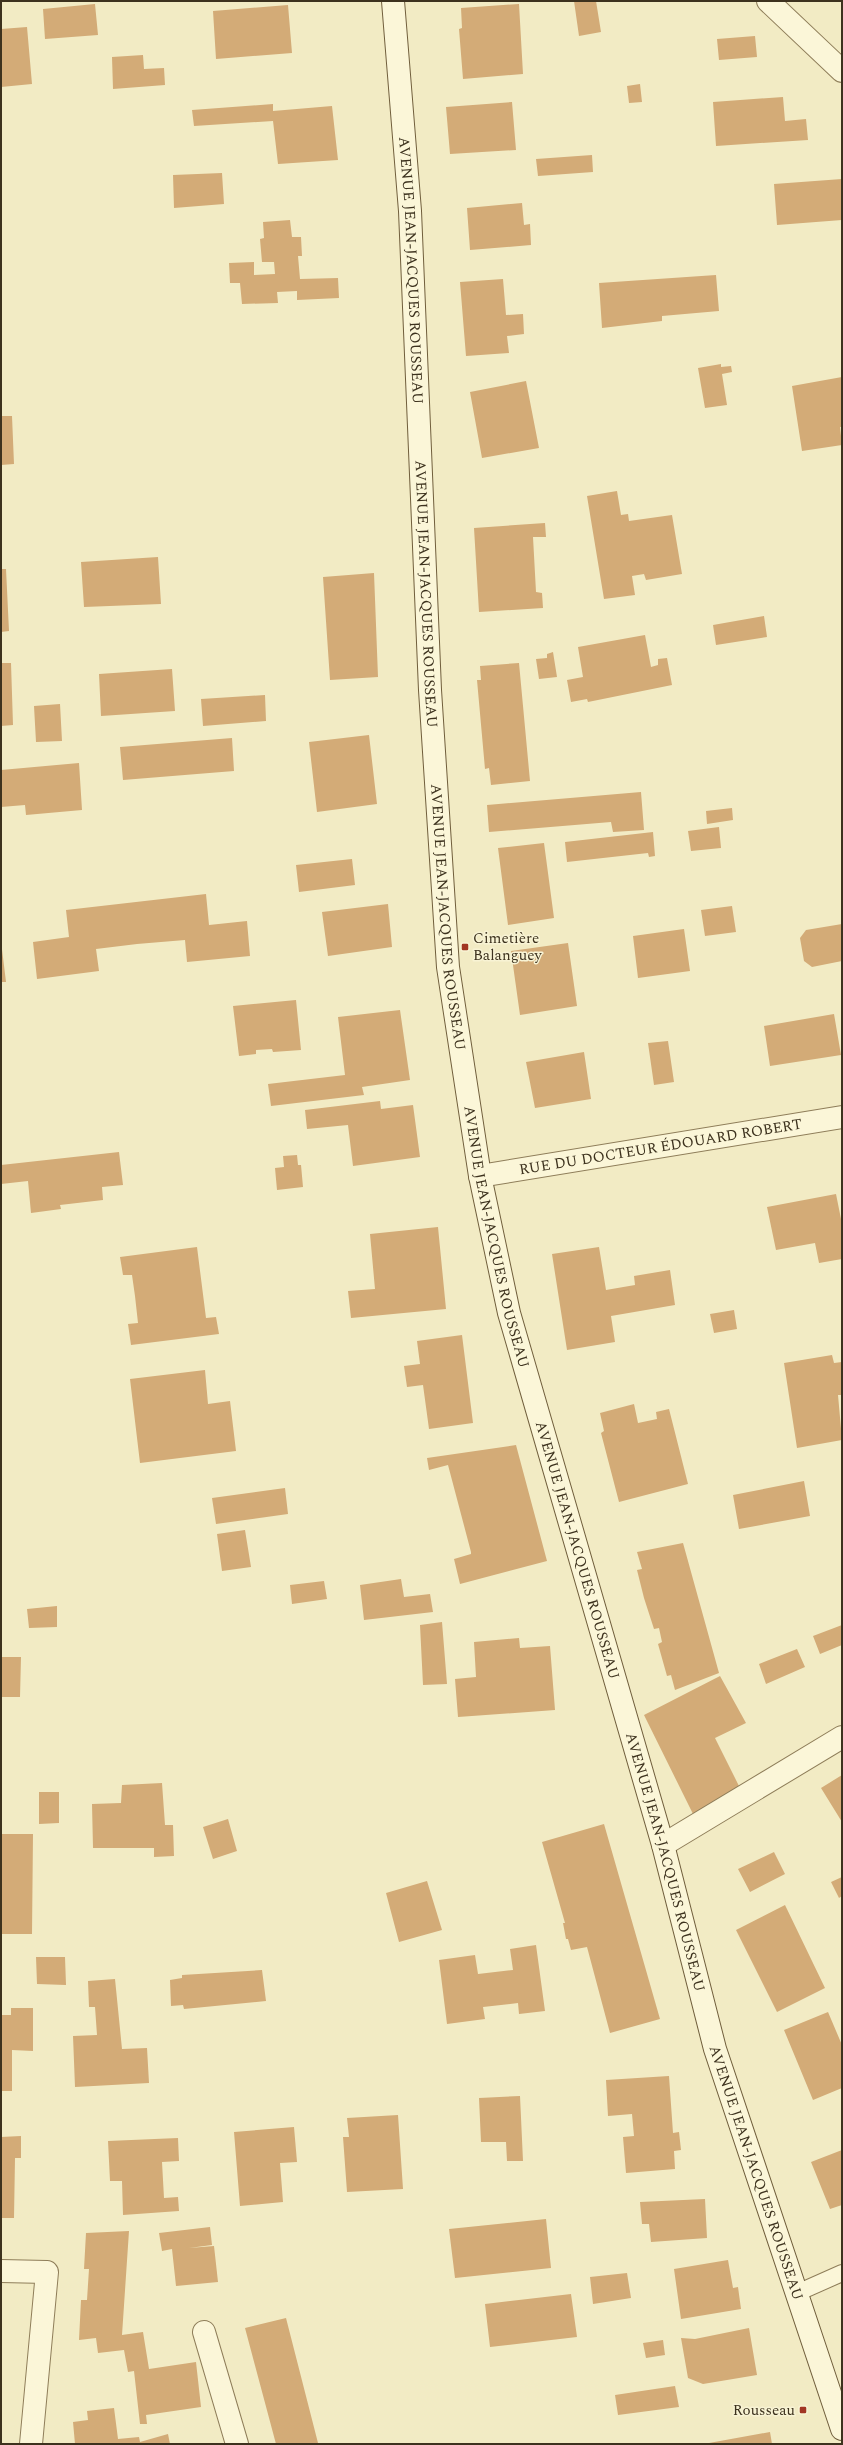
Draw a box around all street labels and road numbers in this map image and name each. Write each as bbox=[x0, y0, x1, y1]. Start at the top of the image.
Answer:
street label: AVENUE JEAN-JACQUES ROUSSEAU bbox=[393, 136, 430, 405]
street label: AVENUE JEAN-JACQUES ROUSSEAU bbox=[409, 460, 444, 728]
street label: AVENUE JEAN-JACQUES ROUSSEAU bbox=[425, 783, 472, 1052]
street label: AVENUE JEAN-JACQUES ROUSSEAU bbox=[458, 1104, 536, 1371]
street label: RUE DU DOCTEUR ÉDOUARD ROBERT bbox=[517, 1112, 804, 1181]
street label: AVENUE JEAN-JACQUES ROUSSEAU bbox=[529, 1418, 626, 1682]
street label: AVENUE JEAN-JACQUES ROUSSEAU bbox=[619, 1729, 711, 1994]
street label: AVENUE JEAN-JACQUES ROUSSEAU bbox=[703, 2042, 810, 2303]

